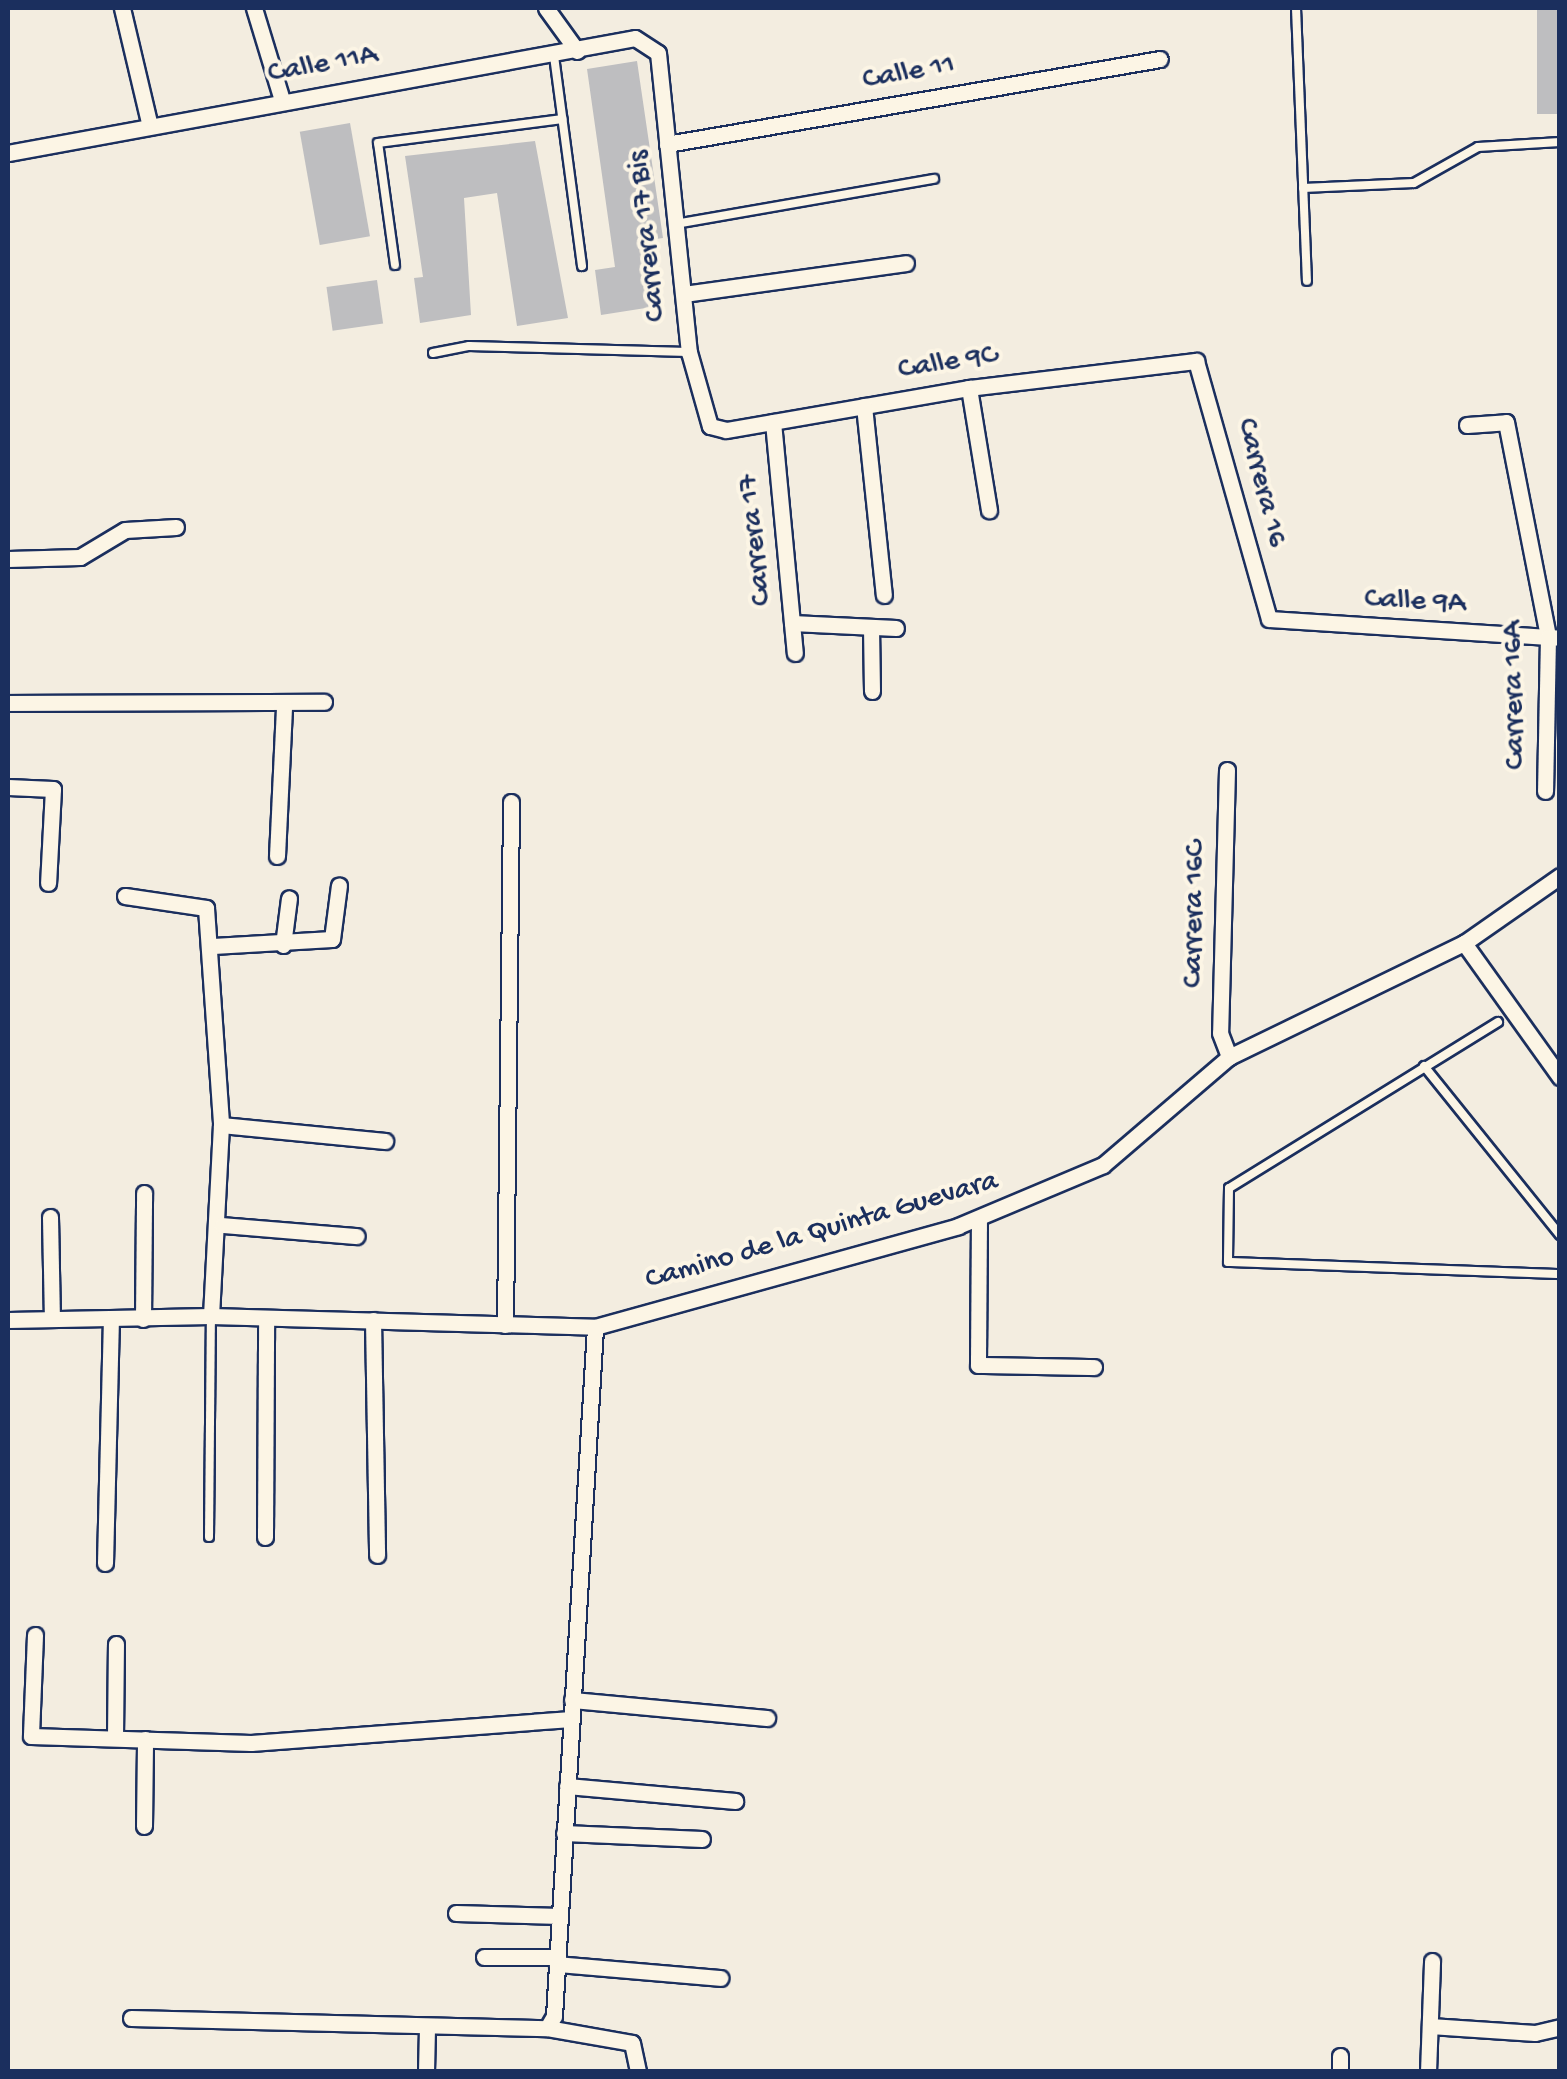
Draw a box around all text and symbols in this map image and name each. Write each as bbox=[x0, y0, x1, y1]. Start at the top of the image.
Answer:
street label: Calle 11A bbox=[265, 39, 381, 93]
street label: Calle 11 bbox=[860, 48, 958, 100]
street label: Carrera 17 Bis bbox=[622, 149, 676, 323]
street label: Calle 9C bbox=[896, 338, 1000, 390]
street label: Carrera 16 bbox=[1227, 415, 1293, 551]
street label: Carrera 17 bbox=[732, 473, 782, 607]
street label: Calle 9A bbox=[1363, 582, 1467, 624]
street label: Carrera 16A bbox=[1497, 620, 1535, 770]
street label: Carrera 16C bbox=[1177, 840, 1215, 988]
street label: Camino de la Quinta Guevara bbox=[642, 1164, 1002, 1300]

